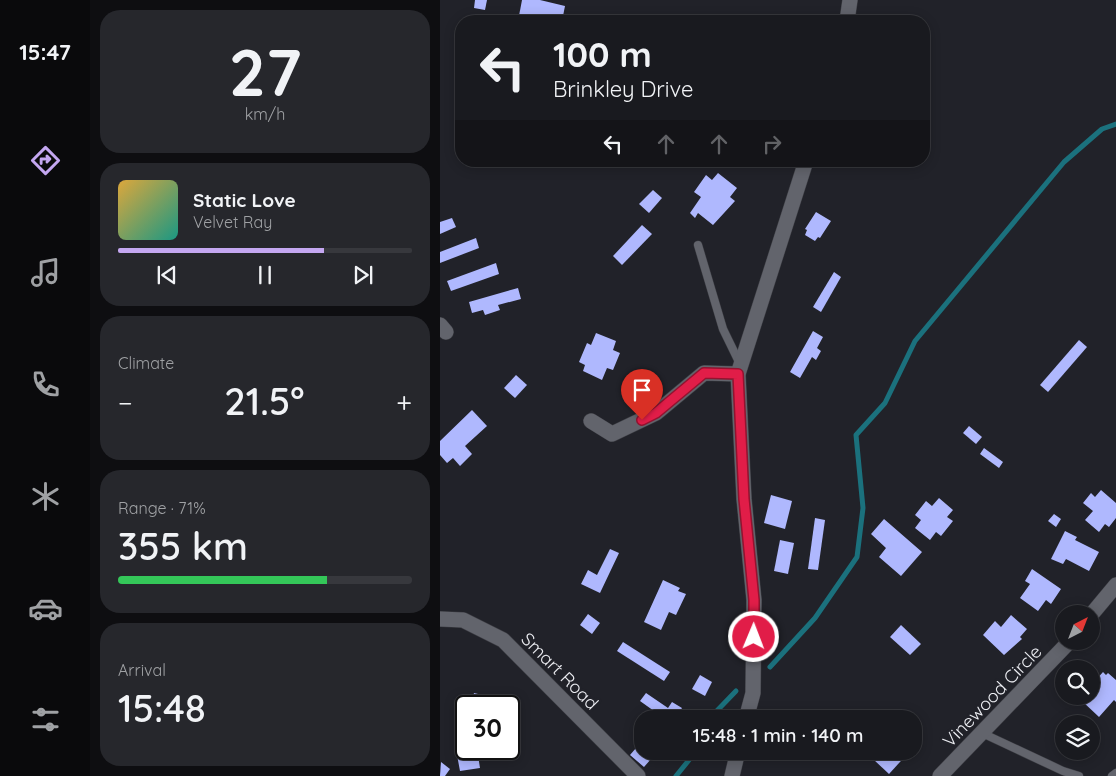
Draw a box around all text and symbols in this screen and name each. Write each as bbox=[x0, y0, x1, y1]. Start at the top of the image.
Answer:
text: 27 bbox=[229, 31, 301, 112]
text: 100 m bbox=[553, 32, 652, 76]
icon: left bbox=[470, 35, 535, 100]
text: 15:47 bbox=[19, 38, 71, 66]
text: Brinkley Drive bbox=[553, 75, 694, 103]
text: km/h bbox=[245, 104, 285, 124]
icon: left bbox=[599, 130, 627, 158]
icon: ahead bbox=[652, 130, 680, 158]
icon: ahead bbox=[705, 130, 733, 158]
icon: right bbox=[758, 130, 786, 158]
icon: directions bbox=[28, 143, 63, 178]
text: Static Love bbox=[193, 188, 296, 212]
text: Velvet Ray bbox=[193, 212, 272, 232]
icon: music bbox=[28, 255, 63, 290]
icon: previous bbox=[153, 261, 181, 289]
icon: pause bbox=[251, 261, 279, 289]
icon: next bbox=[349, 261, 377, 289]
text: Climate bbox=[118, 353, 174, 373]
icon: phone bbox=[28, 367, 63, 402]
pin bbox=[621, 369, 663, 420]
icon: arrive bbox=[628, 376, 656, 404]
text: 21.5° bbox=[224, 377, 305, 425]
text: − bbox=[118, 385, 133, 420]
text: + bbox=[396, 385, 412, 420]
icon: climate bbox=[28, 479, 63, 514]
text: Range · 71% bbox=[118, 498, 206, 518]
text: 355 km bbox=[118, 522, 248, 570]
icon: car bbox=[28, 591, 63, 626]
north arrow bbox=[1055, 605, 1100, 650]
map controls bbox=[1055, 605, 1100, 760]
position arrow bbox=[727, 610, 779, 662]
street label: Smart Road bbox=[516, 627, 604, 715]
street label: Vinewood Circle bbox=[938, 640, 1046, 752]
text: Arrival bbox=[118, 660, 166, 680]
button: search bbox=[1055, 660, 1100, 705]
text: 15:48 bbox=[118, 684, 206, 732]
speed limit sign: 30 bbox=[455, 695, 520, 760]
icon: filters bbox=[28, 702, 63, 737]
button: layers bbox=[1055, 715, 1100, 760]
text: 15:48 · 1 min · 140 m bbox=[693, 723, 863, 747]

